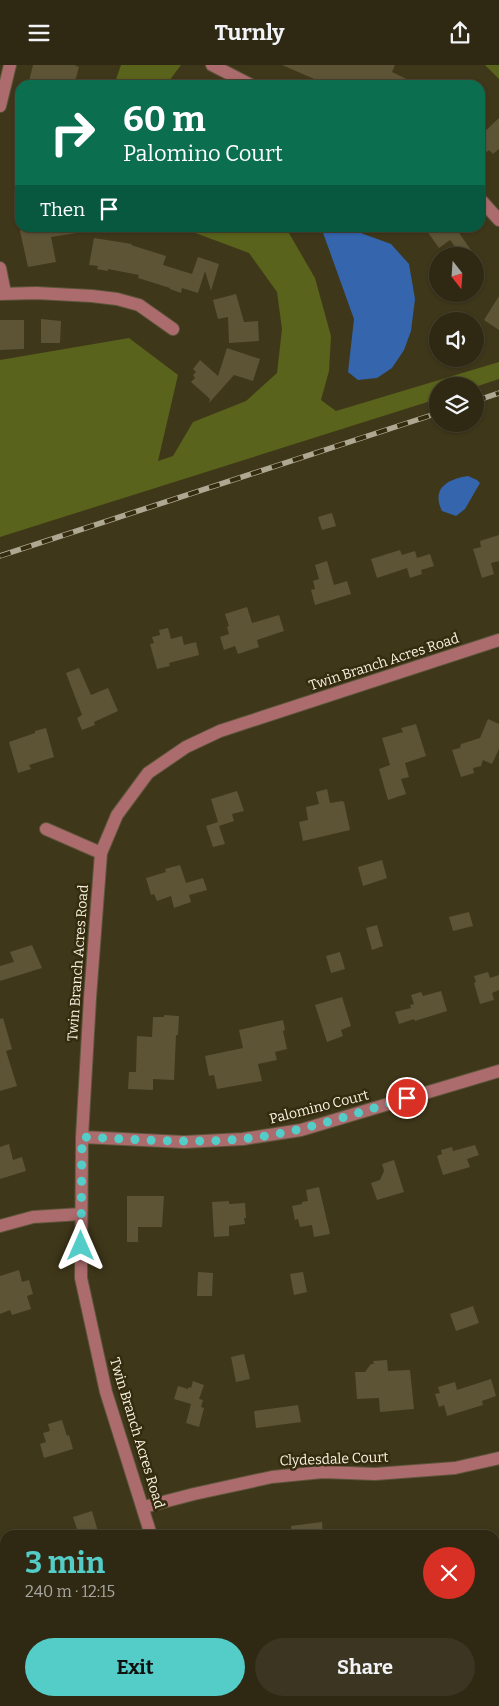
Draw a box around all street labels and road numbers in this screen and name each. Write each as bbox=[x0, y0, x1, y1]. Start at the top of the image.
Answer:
street label: Twin Branch Acres Road bbox=[307, 630, 461, 694]
street label: Twin Branch Acres Road bbox=[64, 884, 92, 1042]
street label: Palomino Court bbox=[268, 1086, 370, 1128]
street label: Twin Branch Acres Road bbox=[106, 1355, 168, 1511]
street label: Clydesdale Court bbox=[279, 1449, 389, 1469]

